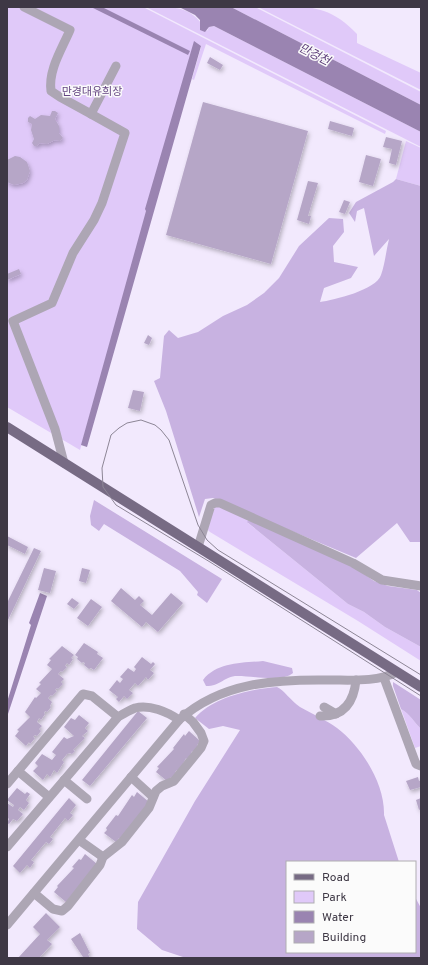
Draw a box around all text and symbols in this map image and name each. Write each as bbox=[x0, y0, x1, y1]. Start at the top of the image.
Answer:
water label: 만겅천 bbox=[296, 40, 334, 71]
park label: 만경대유희장 bbox=[62, 85, 122, 99]
legend bbox=[286, 861, 416, 953]
text: Road bbox=[322, 870, 350, 886]
text: Park bbox=[322, 890, 347, 906]
text: Water bbox=[322, 910, 354, 926]
text: Building bbox=[322, 930, 366, 946]

